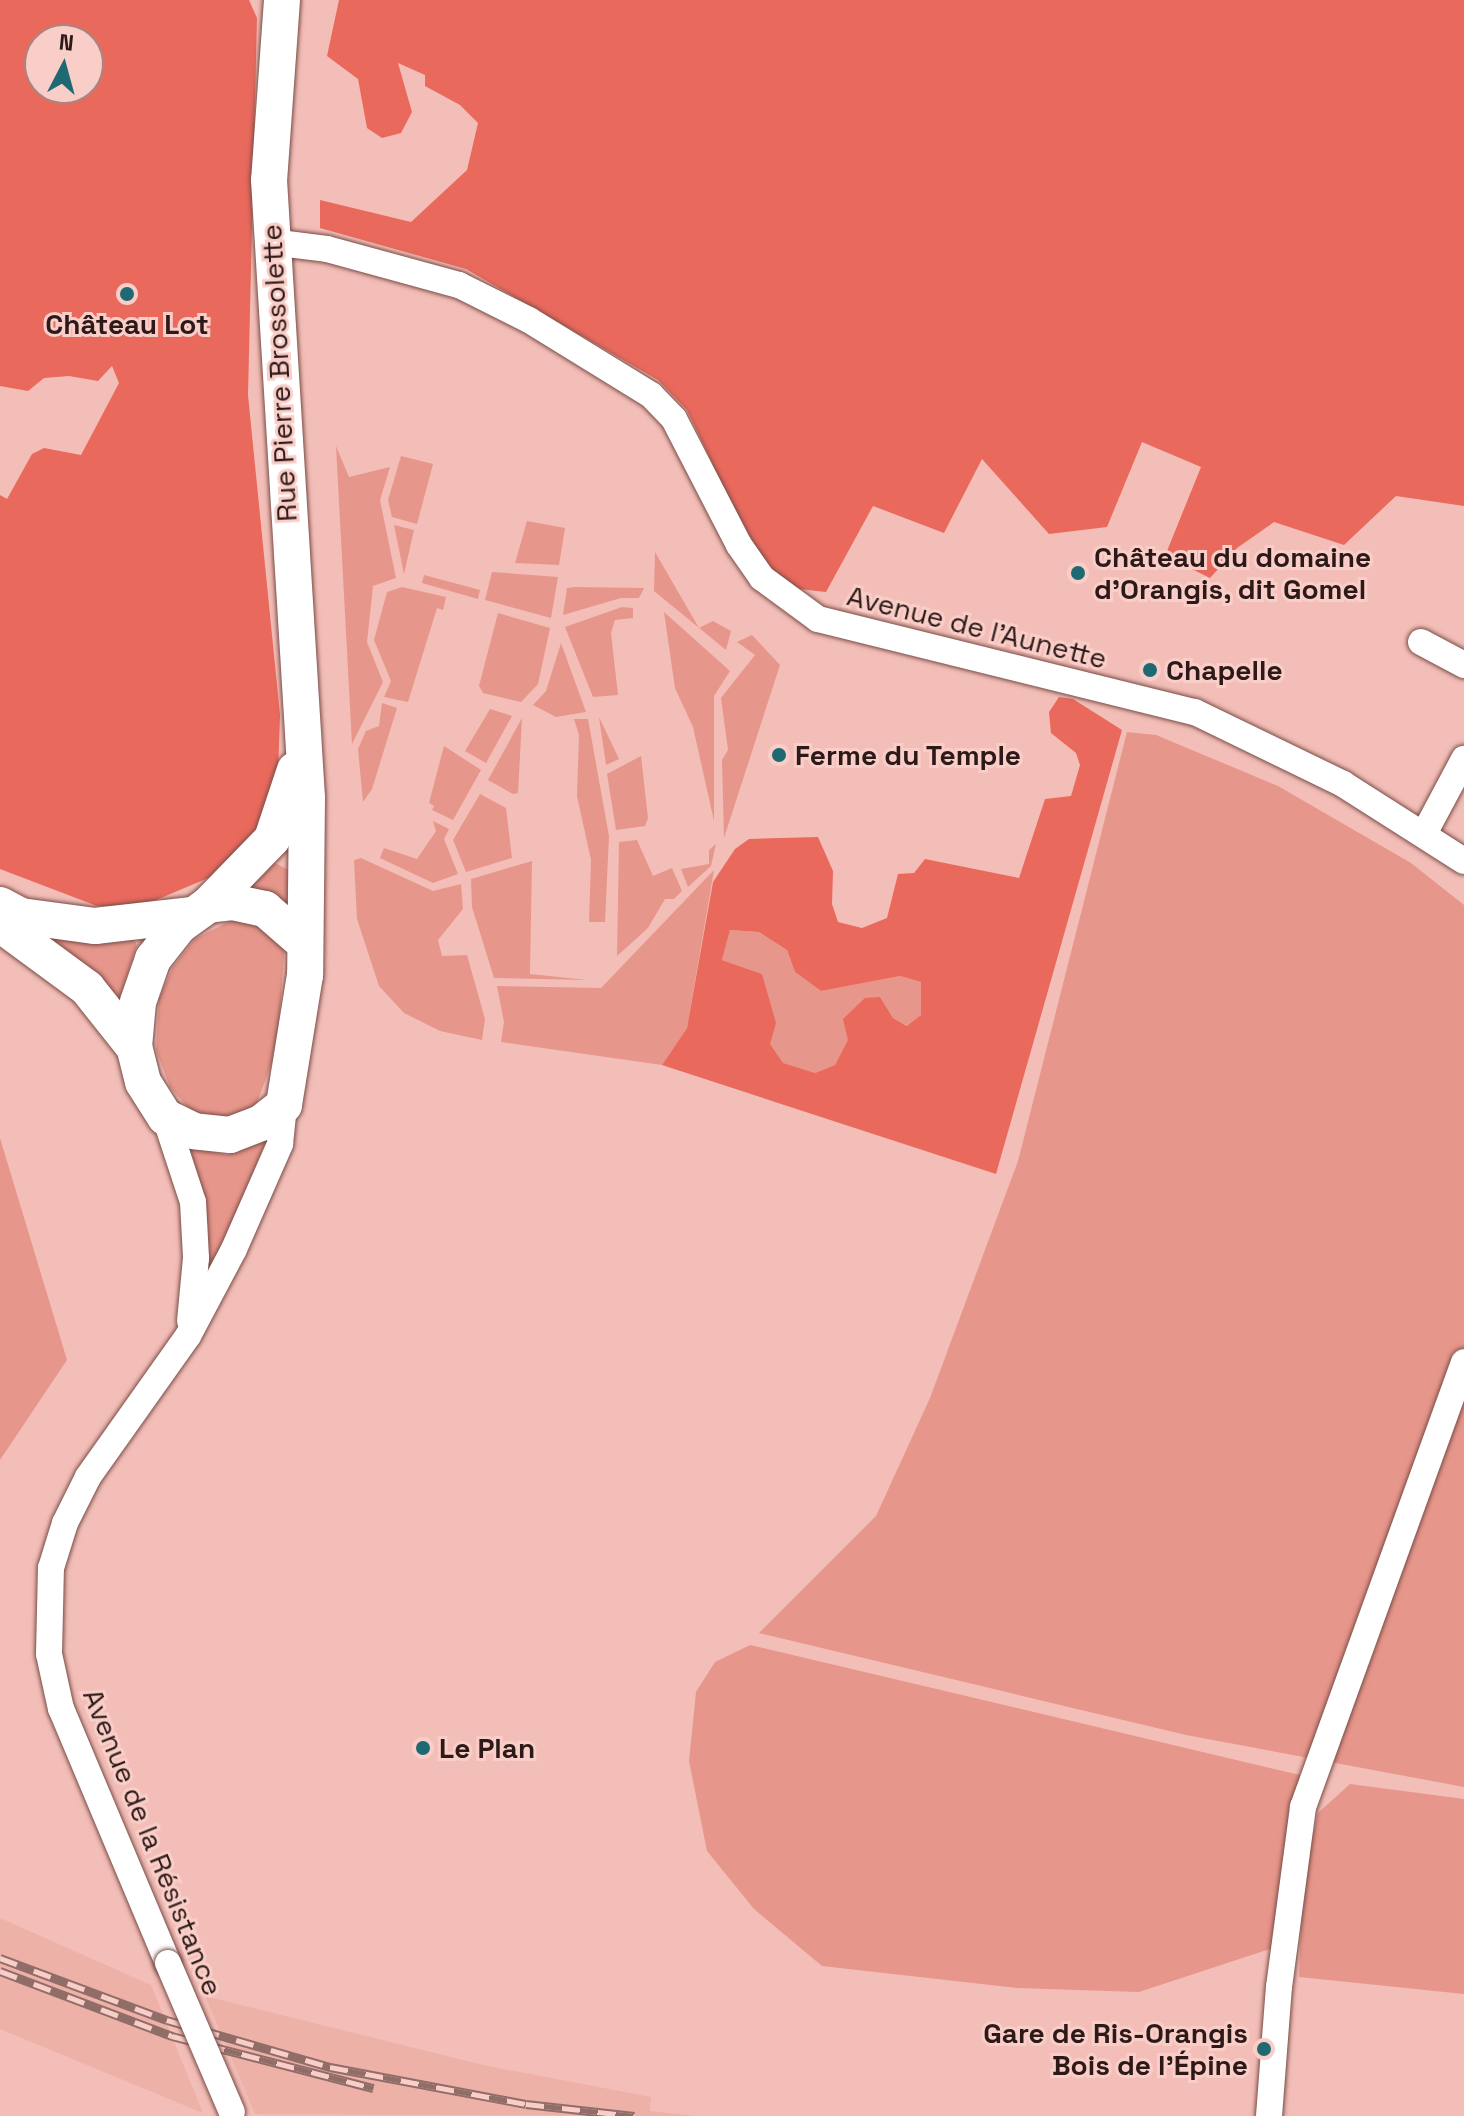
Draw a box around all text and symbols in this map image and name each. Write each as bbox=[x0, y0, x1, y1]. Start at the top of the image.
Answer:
north arrow bbox=[24, 24, 104, 104]
text: N bbox=[58, 27, 75, 57]
street label: Rue Pierre Brossolette bbox=[254, 223, 304, 523]
marker: Château Lot bbox=[118, 285, 136, 303]
place label: Château Lot bbox=[45, 307, 209, 341]
place label: Château du domaine d'Orangis, dit Gomel bbox=[1094, 540, 1371, 606]
marker: Château du domaine d'Orangis, dit Gomel bbox=[1069, 564, 1087, 582]
street label: Avenue de l’Aunette bbox=[844, 578, 1110, 676]
place label: Chapelle bbox=[1166, 653, 1283, 687]
marker: Chapelle bbox=[1141, 661, 1159, 679]
place label: Ferme du Temple bbox=[795, 738, 1022, 772]
marker: Ferme du Temple bbox=[770, 746, 788, 764]
street label: Avenue de la Résistance bbox=[76, 1684, 230, 2000]
place label: Le Plan bbox=[439, 1731, 535, 1765]
marker: Le Plan bbox=[414, 1739, 432, 1757]
place label: Gare de Ris-Orangis Bois de l'Épine bbox=[983, 2016, 1248, 2082]
marker: Gare de Ris-Orangis Bois de l'Épine bbox=[1255, 2040, 1273, 2058]

